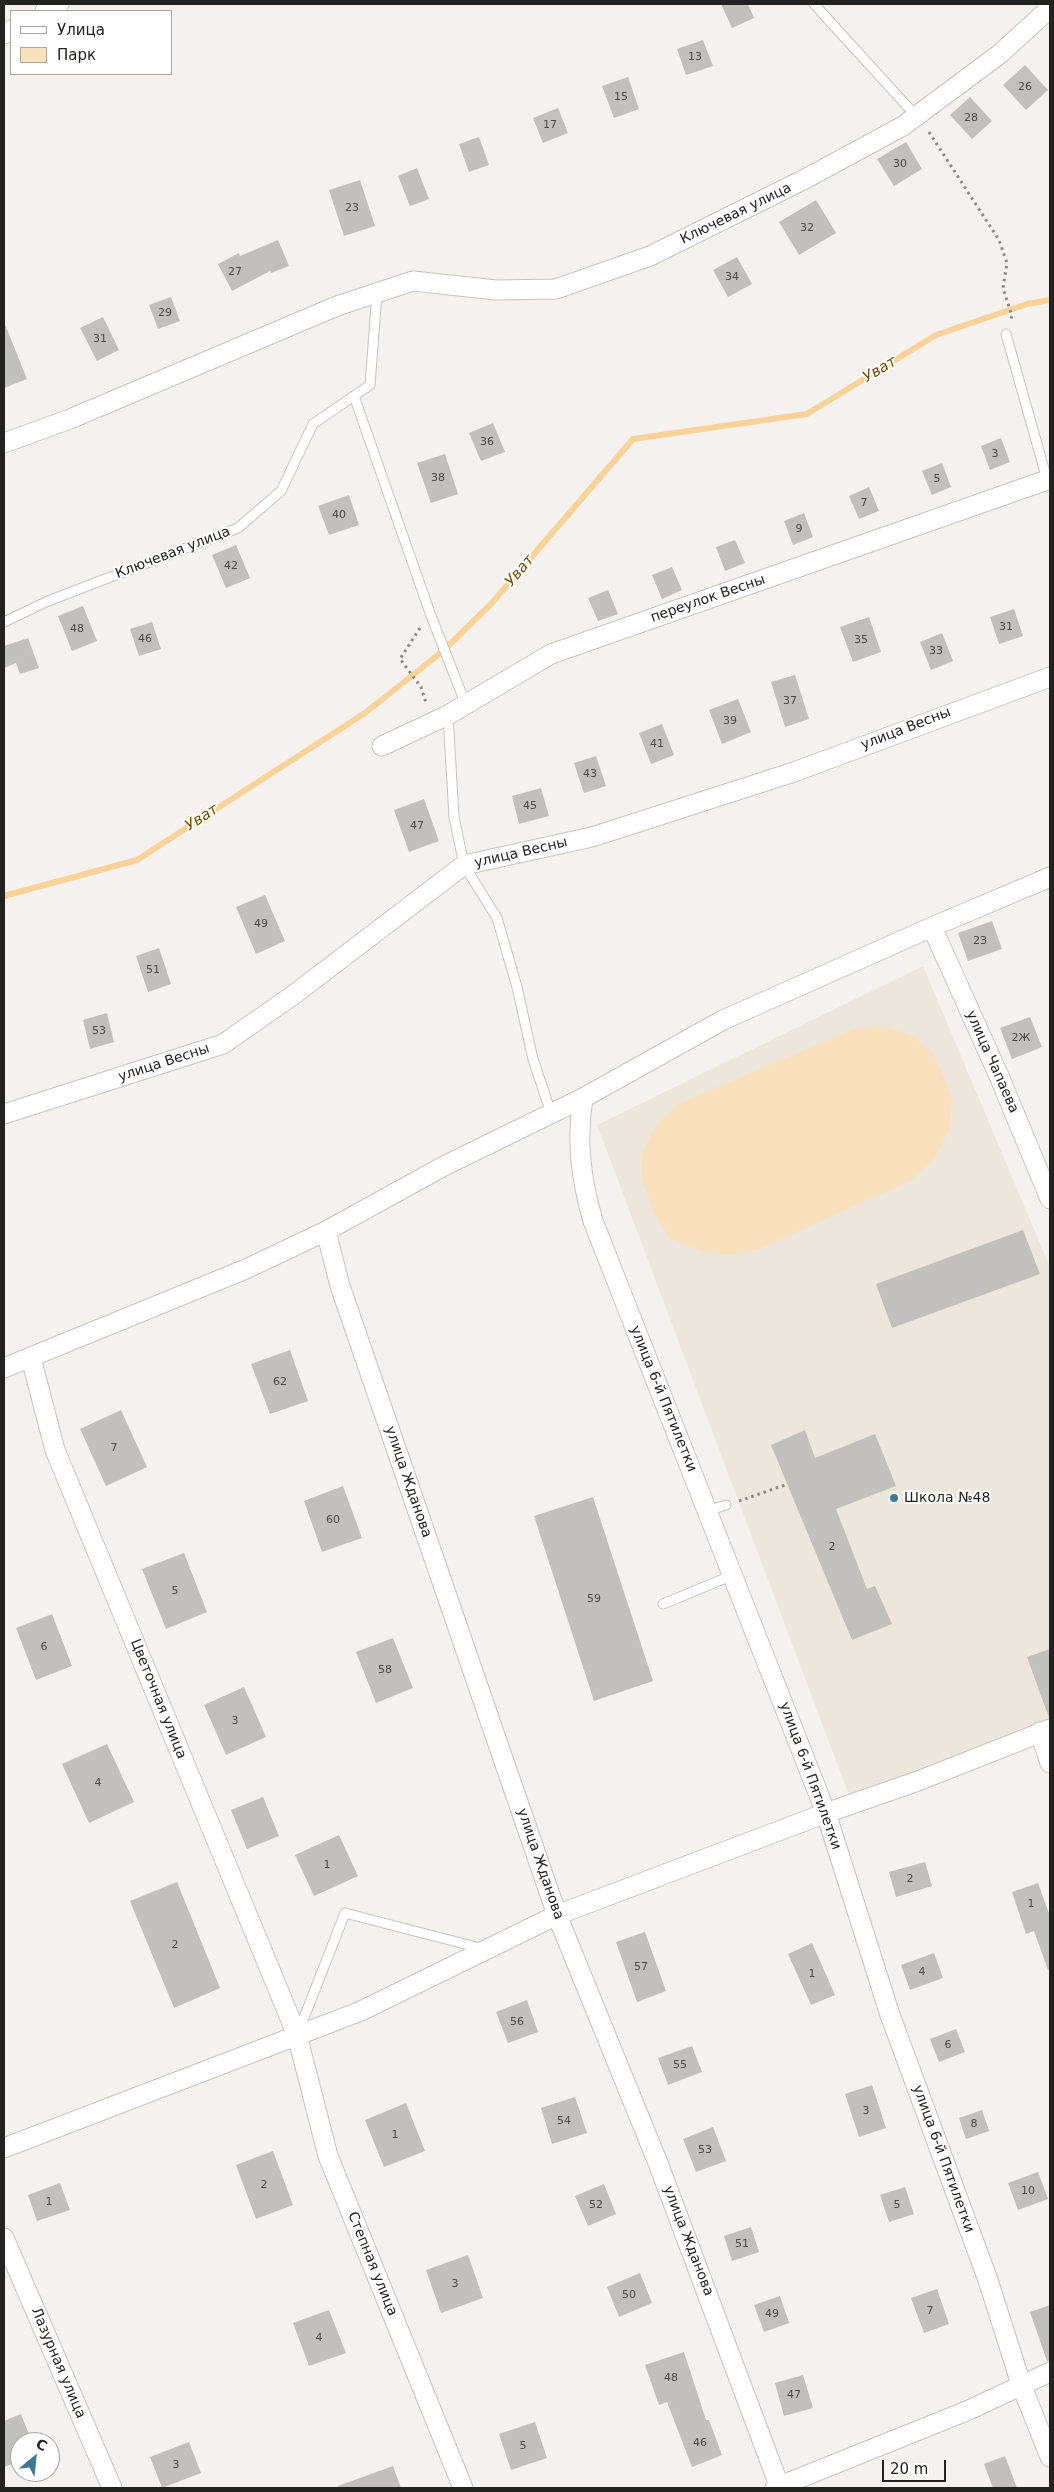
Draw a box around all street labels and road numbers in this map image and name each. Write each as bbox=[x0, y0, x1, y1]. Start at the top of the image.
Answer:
street label: Ключевая улица bbox=[678, 180, 794, 248]
street label: Ключевая улица bbox=[113, 523, 233, 583]
street label: переулок Весны bbox=[648, 572, 768, 626]
street label: улица Весны bbox=[859, 704, 953, 754]
street label: улица Весны bbox=[473, 834, 569, 872]
street label: улица Чапаева bbox=[962, 1008, 1022, 1116]
street label: улица Весны bbox=[116, 1040, 212, 1086]
street label: улица 6-й Пятилетки bbox=[626, 1324, 700, 1474]
street label: улица Жданова bbox=[381, 1424, 435, 1540]
street label: Цветочная улица bbox=[126, 1637, 190, 1761]
street label: улица 6-й Пятилетки bbox=[775, 1700, 845, 1852]
street label: улица Жданова bbox=[513, 1806, 567, 1922]
street label: улица 6-й Пятилетки bbox=[908, 2083, 978, 2235]
street label: улица Жданова bbox=[659, 2183, 717, 2299]
street label: Степная улица bbox=[343, 2210, 401, 2318]
street label: Лазурная улица bbox=[27, 2305, 89, 2421]

